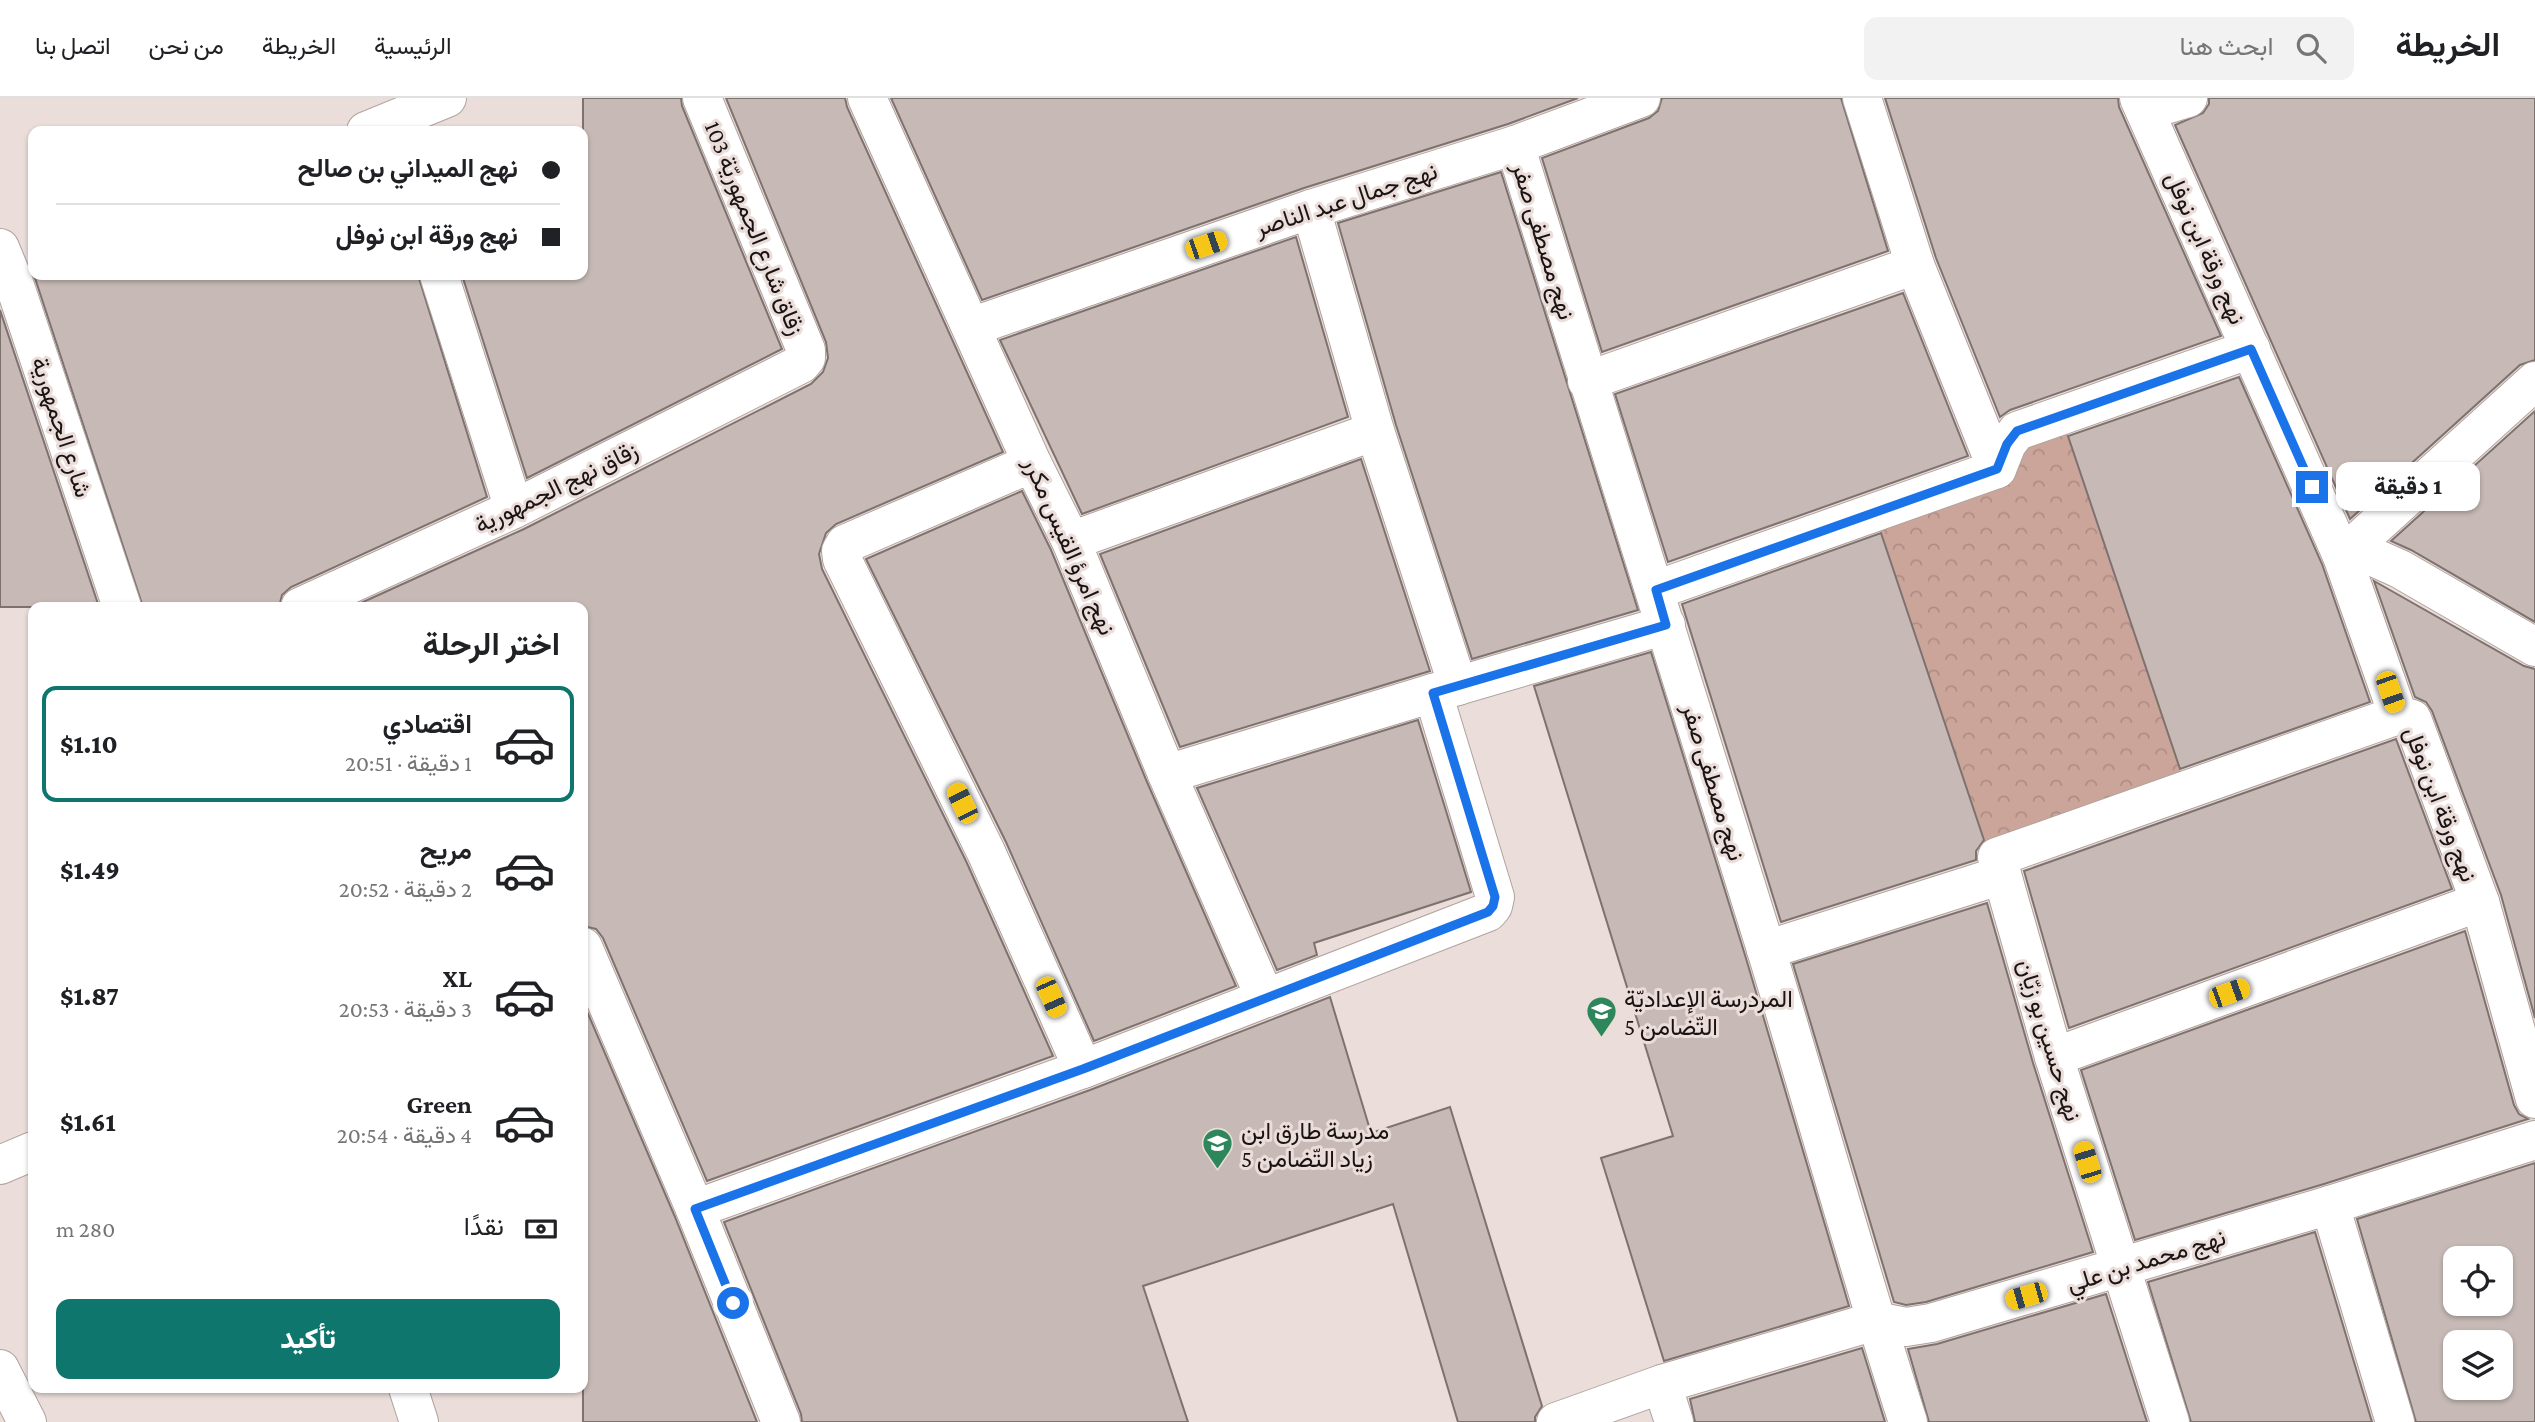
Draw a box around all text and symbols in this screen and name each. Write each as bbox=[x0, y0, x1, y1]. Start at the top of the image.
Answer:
search box bbox=[1864, 17, 2354, 80]
text: الخريطة bbox=[2396, 26, 2500, 63]
icon: search bbox=[2292, 29, 2330, 67]
text: اتصل بنا bbox=[35, 32, 111, 59]
text: من نحن bbox=[149, 32, 224, 59]
text: الخريطة bbox=[262, 32, 336, 59]
text: الرئيسية bbox=[374, 32, 452, 59]
text: ابحث هنا bbox=[2179, 32, 2274, 61]
street label: زقاق شارع الجمهوريّة 103 bbox=[697, 117, 810, 340]
text: نهج الميداني بن صالح bbox=[298, 154, 518, 183]
street label: نهج جمال عبد الناصر bbox=[1250, 157, 1442, 245]
street label: نهج مصطفى صفر bbox=[1503, 158, 1581, 324]
street label: نهج ورقة ابن نوفل bbox=[2157, 168, 2252, 330]
text: نهج ورقة ابن نوفل bbox=[336, 221, 518, 250]
car bbox=[1183, 228, 1230, 262]
street label: شارع الجمهورية bbox=[24, 353, 97, 502]
street label: زقاق نهج الجمهورية bbox=[470, 436, 644, 542]
street label: نهج امرؤ القيس مكرر bbox=[1015, 452, 1121, 641]
callout: 1 دقيقة bbox=[2336, 462, 2480, 512]
route end bbox=[2296, 471, 2328, 503]
text: 1 دقيقة bbox=[2374, 473, 2442, 499]
text: اختر الرحلة bbox=[423, 626, 560, 662]
car bbox=[2374, 669, 2407, 715]
street label: نهج مصطفى صفر bbox=[1673, 699, 1751, 865]
text: اقتصادي bbox=[383, 710, 472, 739]
icon: car bbox=[493, 713, 556, 776]
street label: نهج ورقة ابن نوفل bbox=[2395, 723, 2483, 887]
text: $1.10 bbox=[60, 730, 118, 759]
text: 1 دقيقة · 20:51 bbox=[345, 750, 472, 776]
car bbox=[944, 780, 981, 826]
text: مريح bbox=[420, 836, 472, 865]
icon: car bbox=[493, 839, 556, 902]
text: $1.49 bbox=[60, 856, 120, 885]
text: 2 دقيقة · 20:52 bbox=[339, 876, 472, 902]
street label: نهج حسين بو زيّان bbox=[2009, 956, 2087, 1125]
text: XL bbox=[443, 964, 472, 993]
icon: car bbox=[493, 965, 556, 1028]
car bbox=[1033, 974, 1070, 1020]
car bbox=[2206, 976, 2253, 1010]
text: $1.87 bbox=[60, 982, 119, 1011]
place label: المردرسة الإعداديّة التّضامن 5 bbox=[1624, 985, 1793, 1041]
school or university icon: المردرسة الإعداديّة التّضامن 5 bbox=[1584, 995, 1618, 1039]
text: 3 دقيقة · 20:53 bbox=[339, 996, 472, 1022]
text: Green bbox=[406, 1090, 472, 1119]
icon: car bbox=[493, 1091, 556, 1154]
text: $1.61 bbox=[60, 1108, 116, 1137]
place label: مدرسة طارق ابن زياد التّضامن 5 bbox=[1241, 1117, 1389, 1174]
text: 4 دقيقة · 20:54 bbox=[337, 1122, 472, 1148]
school or university icon: مدرسة طارق ابن زياد التّضامن 5 bbox=[1201, 1127, 1235, 1171]
car bbox=[2071, 1139, 2104, 1185]
icon: cash bbox=[522, 1210, 560, 1248]
text: نقدًا bbox=[464, 1212, 504, 1241]
text: 280 m bbox=[56, 1216, 115, 1242]
street label: نهج محمد بن علي bbox=[2063, 1223, 2230, 1303]
map controls bbox=[2443, 1246, 2513, 1400]
button: locate bbox=[2443, 1246, 2513, 1316]
car bbox=[2003, 1280, 2050, 1312]
route start bbox=[717, 1287, 749, 1319]
button: تأكيد bbox=[56, 1299, 560, 1379]
button: layers bbox=[2443, 1330, 2513, 1400]

